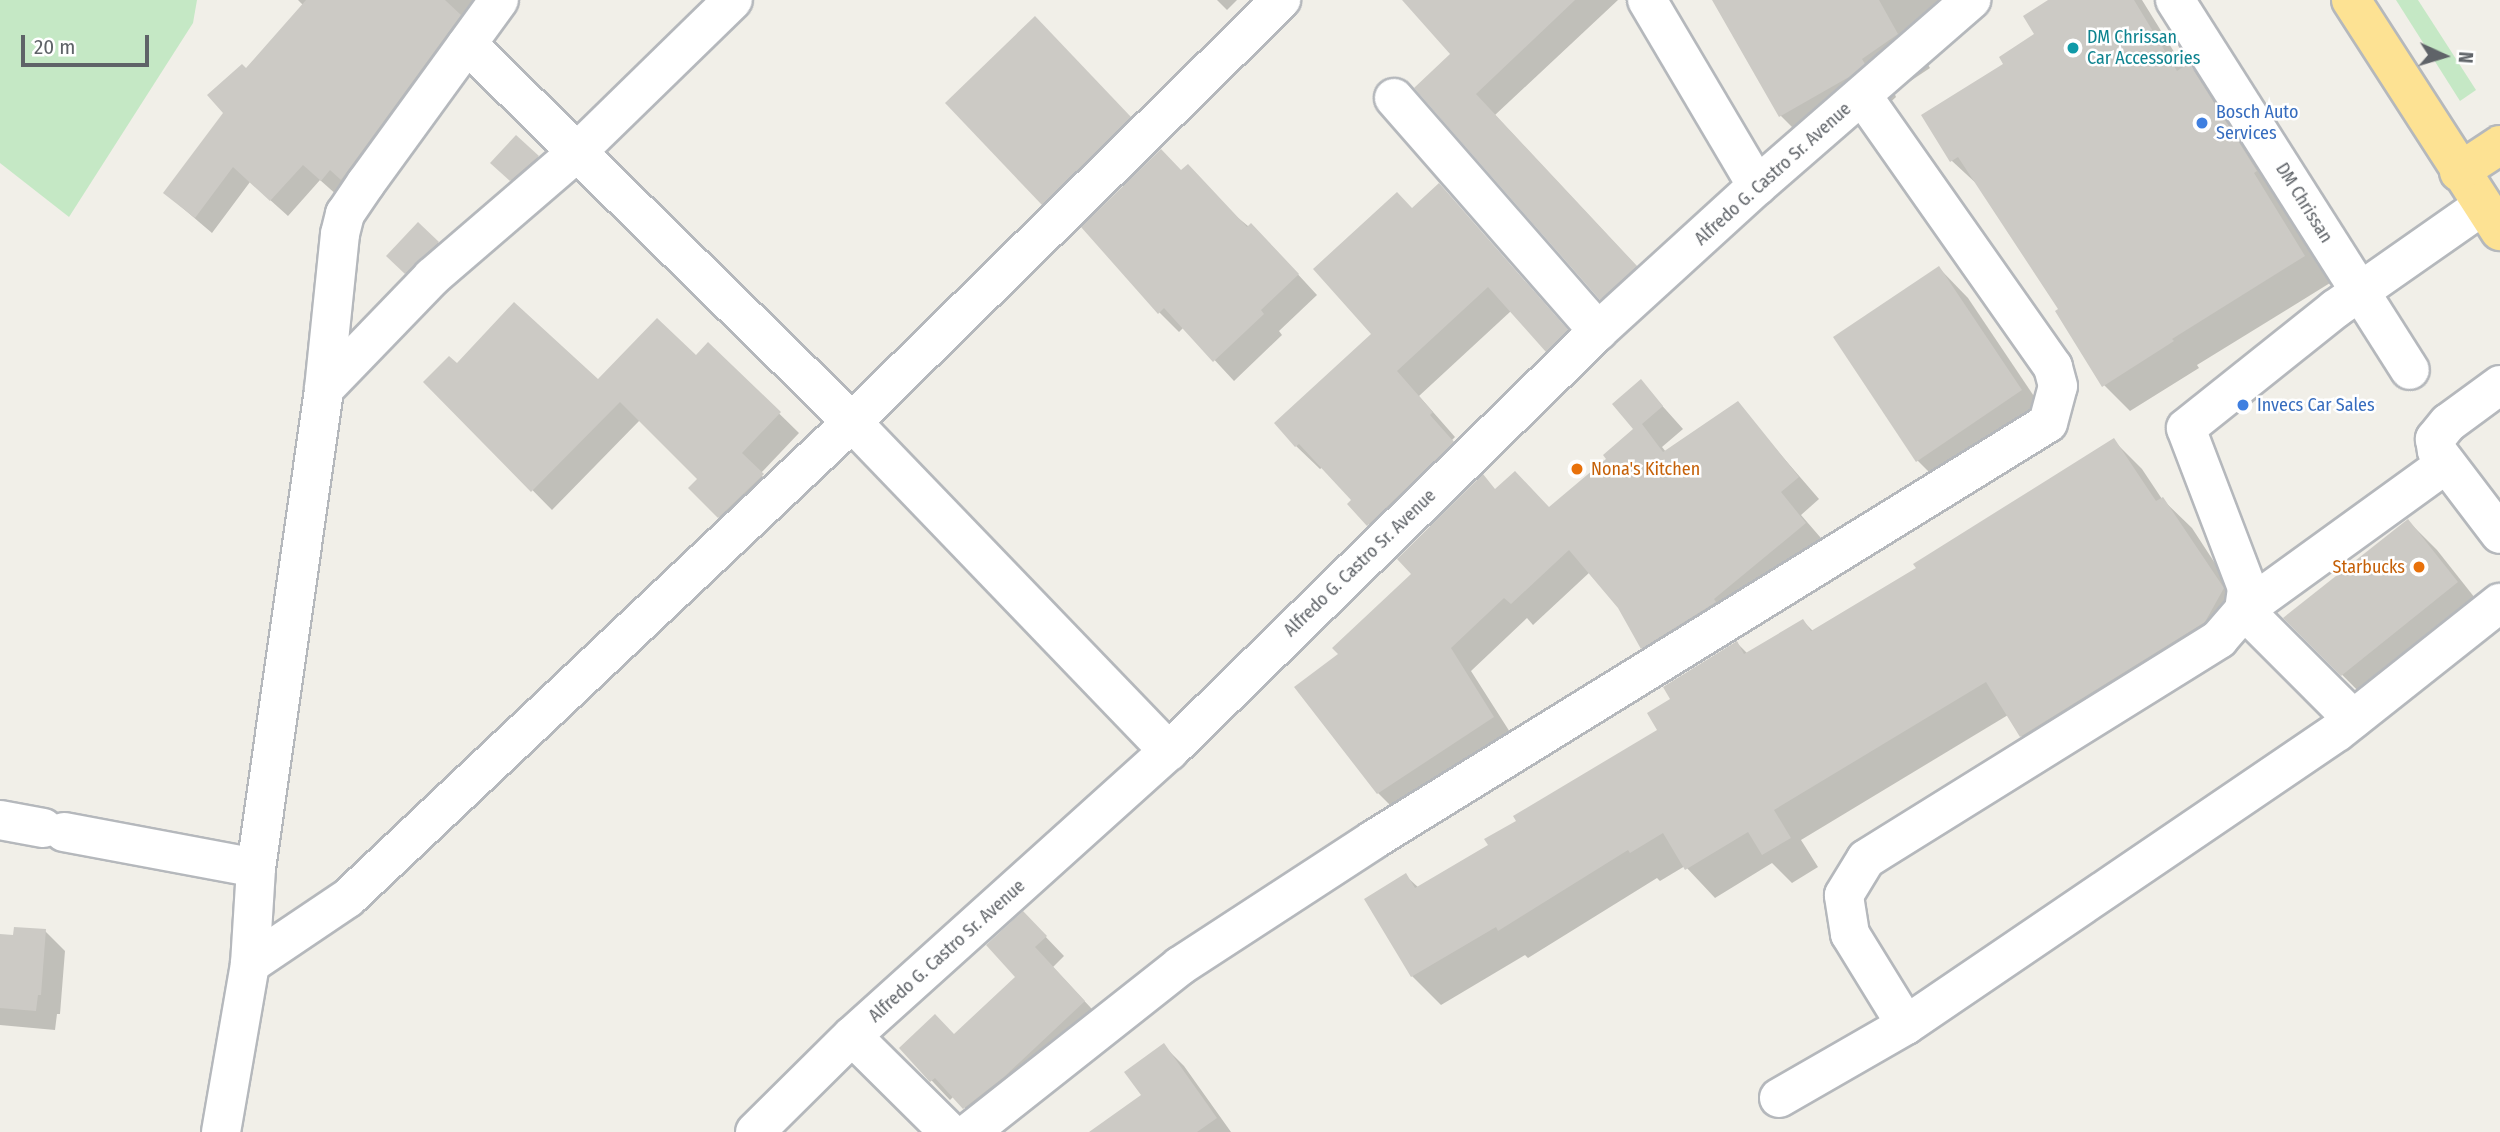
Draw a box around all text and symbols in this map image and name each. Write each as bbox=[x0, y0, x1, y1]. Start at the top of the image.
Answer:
scale bar bbox=[24, 21, 152, 65]
north arrow bbox=[2409, 21, 2479, 91]
place label: DM Chrissan Car Accessories bbox=[2087, 27, 2200, 70]
text: 20 m bbox=[34, 34, 75, 60]
marker: DM Chrissan Car Accessories bbox=[2065, 40, 2081, 56]
text: N bbox=[2454, 51, 2477, 64]
street label: Alfredo G. Castro Sr. Avenue bbox=[1690, 98, 1856, 250]
place label: Bosch Auto Services bbox=[2216, 102, 2298, 144]
marker: Bosch Auto Services bbox=[2194, 115, 2210, 131]
street label: DM Chrissan bbox=[2271, 159, 2337, 247]
place label: Invecs Car Sales bbox=[2257, 394, 2375, 416]
marker: Invecs Car Sales bbox=[2235, 397, 2251, 413]
place label: Nona's Kitchen bbox=[1591, 458, 1700, 480]
marker: Nona's Kitchen bbox=[1569, 461, 1585, 477]
street label: Alfredo G. Castro Sr. Avenue bbox=[1280, 485, 1440, 641]
place label: Starbucks bbox=[2333, 556, 2405, 578]
marker: Starbucks bbox=[2411, 559, 2427, 575]
street label: Alfredo G. Castro Sr. Avenue bbox=[864, 875, 1030, 1027]

